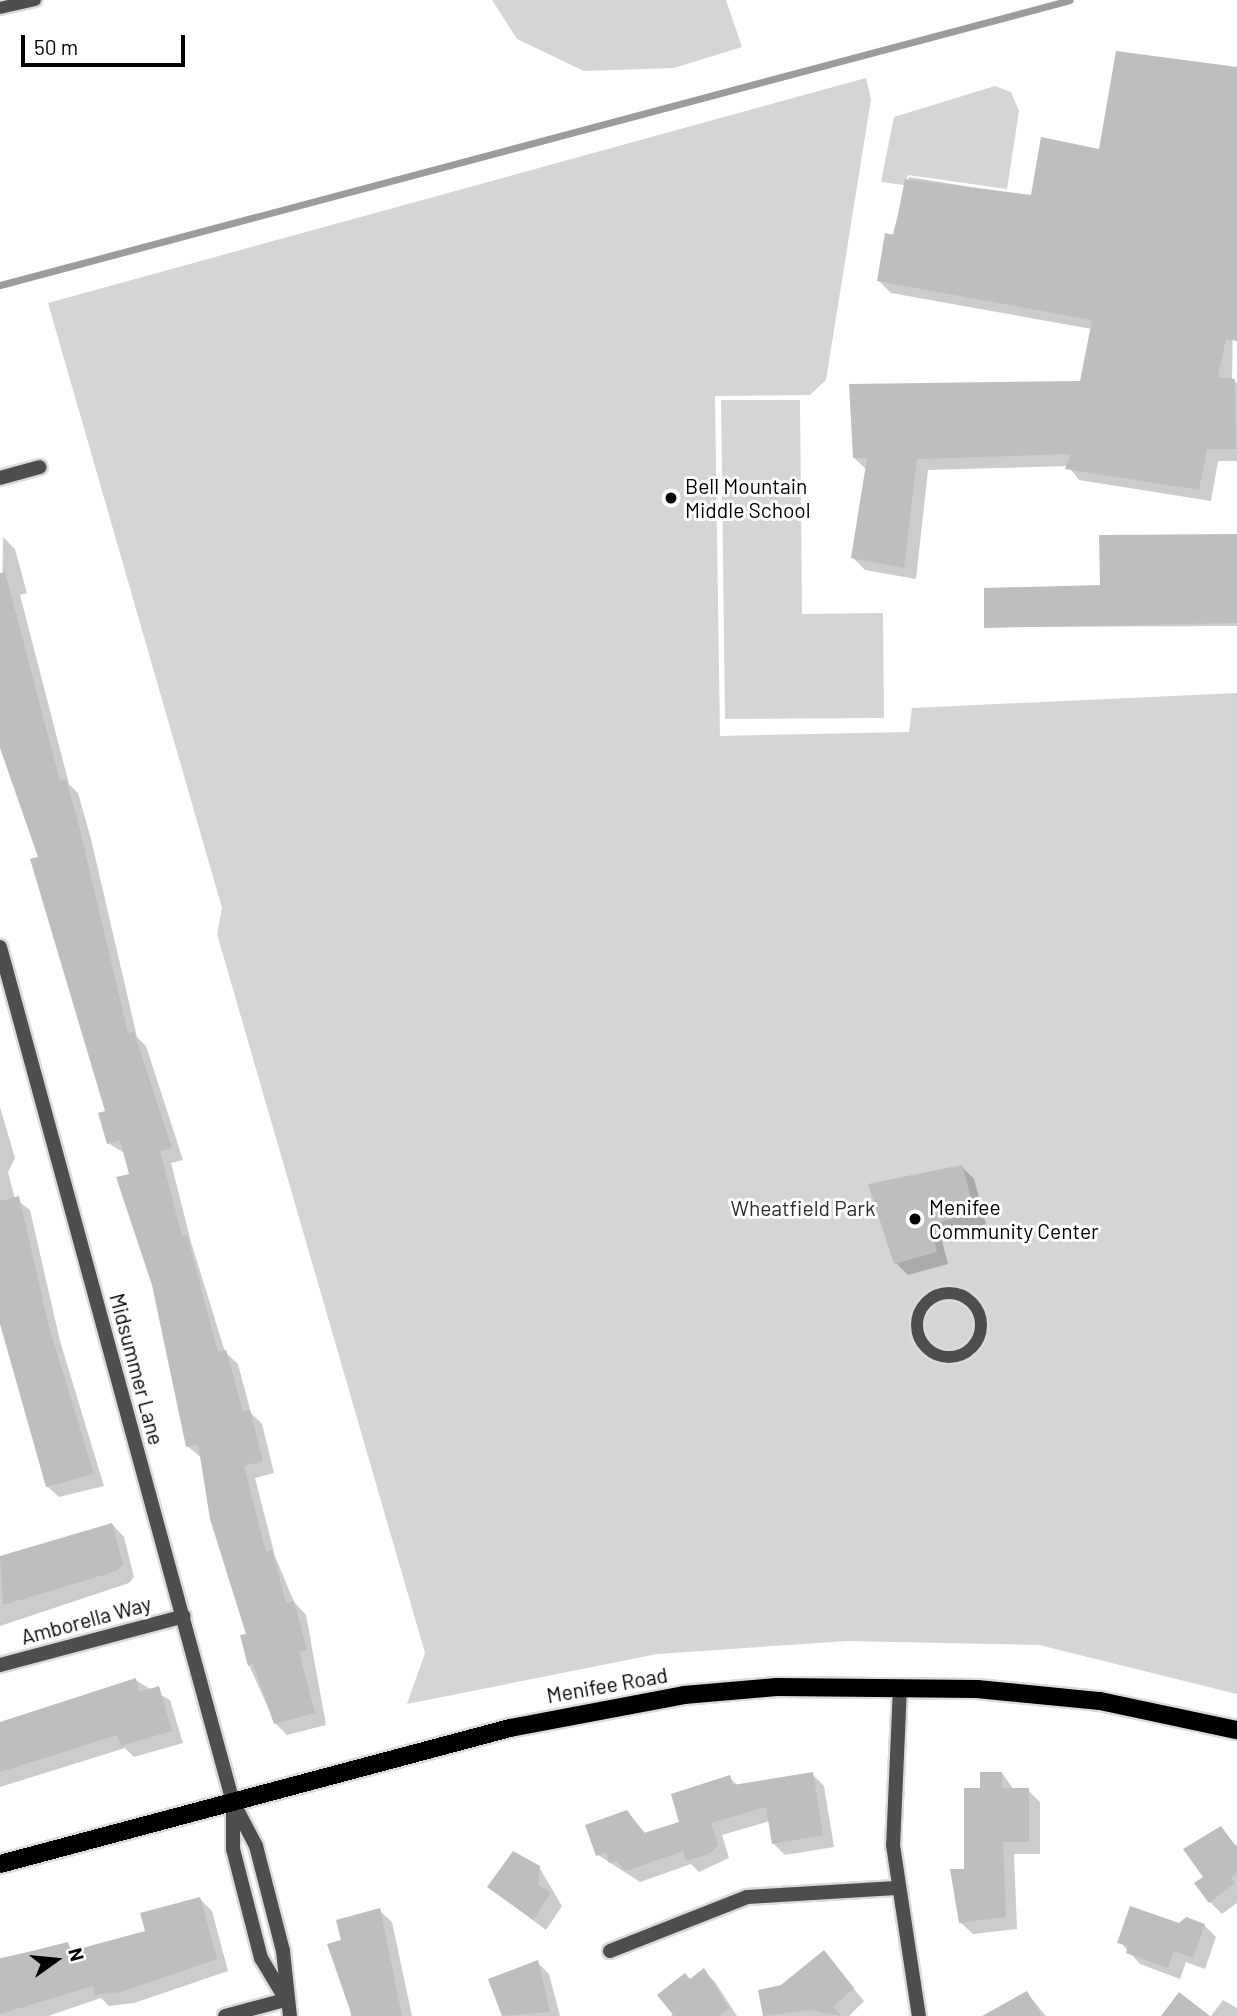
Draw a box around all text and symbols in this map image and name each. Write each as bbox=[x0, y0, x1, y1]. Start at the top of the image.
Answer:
scale bar bbox=[24, 21, 189, 65]
text: 50 m bbox=[34, 34, 78, 59]
place label: Bell Mountain Middle School bbox=[685, 473, 811, 523]
marker: Bell Mountain Middle School bbox=[663, 490, 679, 506]
place label: Menifee Community Center bbox=[929, 1194, 1099, 1244]
park label: Wheatfield Park bbox=[731, 1195, 875, 1221]
marker: Menifee Community Center bbox=[907, 1211, 923, 1227]
street label: Midsummer Lane bbox=[105, 1290, 169, 1448]
street label: Amborella Way bbox=[18, 1591, 154, 1649]
street label: Menifee Road bbox=[545, 1662, 669, 1708]
north arrow bbox=[21, 1925, 91, 1995]
text: N bbox=[64, 1945, 90, 1964]

